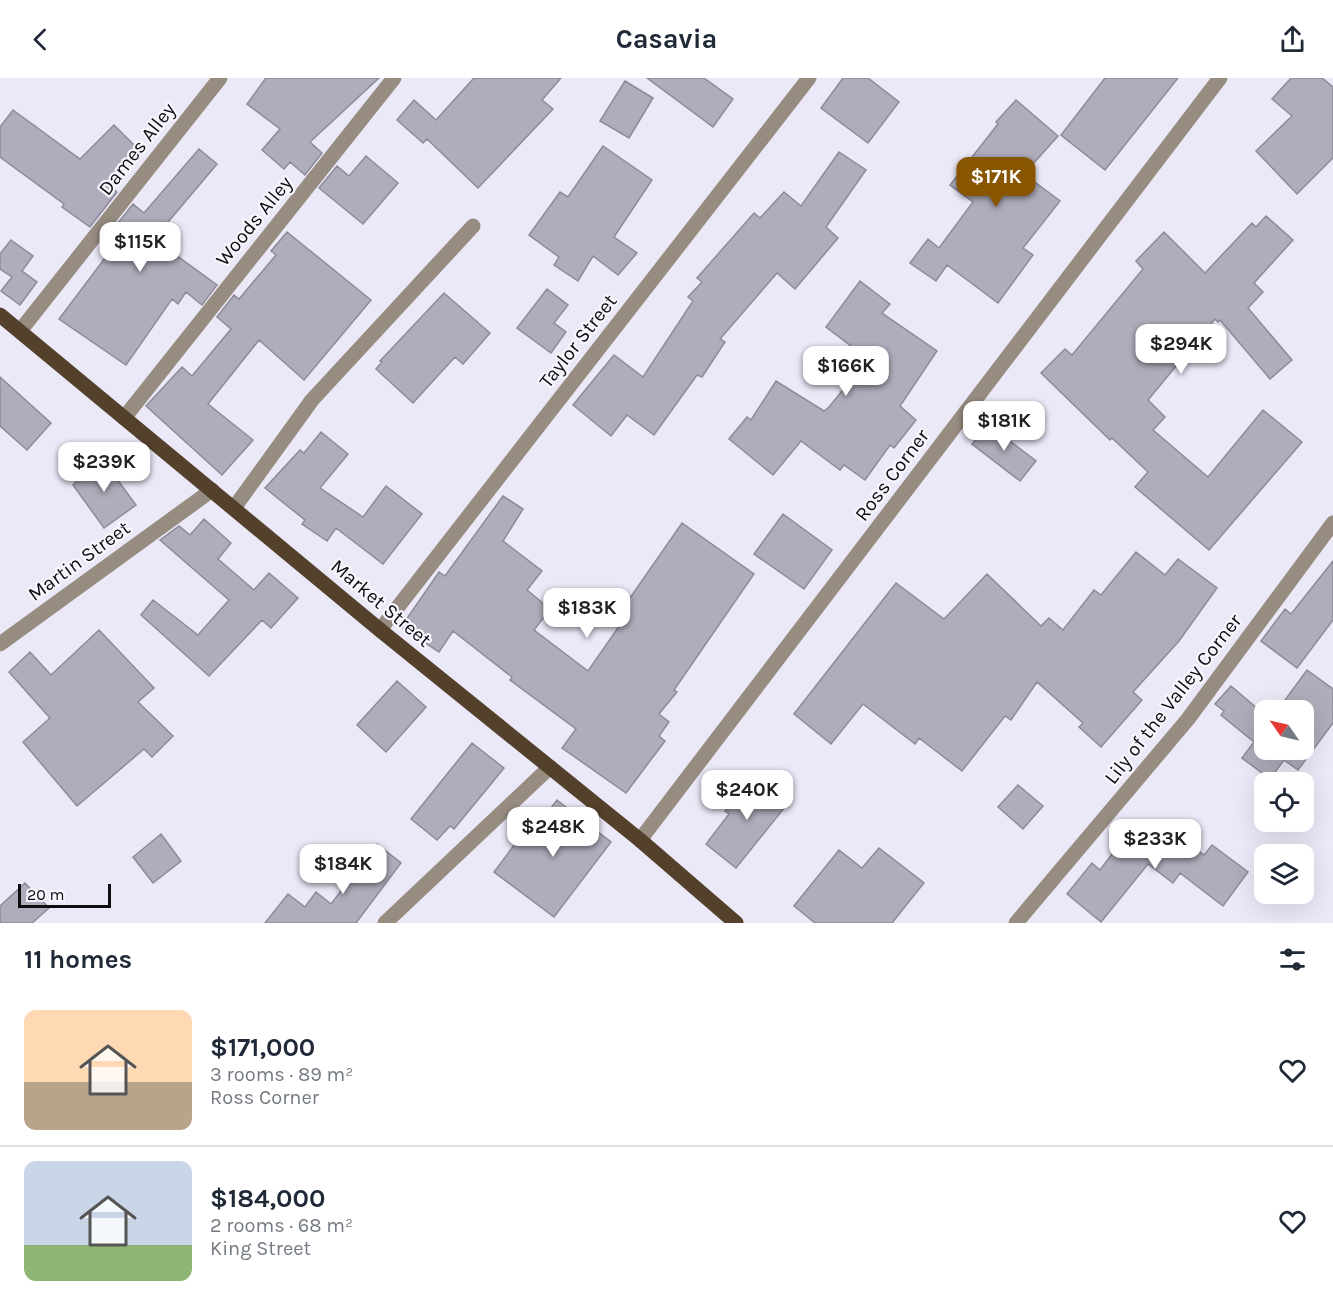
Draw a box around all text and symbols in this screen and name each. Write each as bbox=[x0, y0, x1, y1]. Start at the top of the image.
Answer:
icon: back bbox=[24, 23, 57, 56]
text: Casavia bbox=[616, 23, 717, 55]
icon: share bbox=[1276, 23, 1309, 56]
street label: Dames Alley bbox=[94, 98, 180, 200]
pin: $171K bbox=[954, 157, 1038, 208]
text: $171K bbox=[970, 165, 1022, 188]
street label: Woods Alley bbox=[211, 172, 297, 270]
pin: $115K bbox=[98, 222, 182, 273]
text: $115K bbox=[114, 230, 166, 253]
street label: Taylor Street bbox=[534, 289, 622, 392]
pin: $294K bbox=[1139, 324, 1223, 375]
text: $294K bbox=[1149, 332, 1213, 355]
pin: $166K bbox=[804, 346, 888, 397]
text: $166K bbox=[817, 354, 875, 377]
pin: $181K bbox=[962, 401, 1046, 452]
text: $181K bbox=[977, 409, 1031, 432]
street label: Ross Corner bbox=[850, 424, 934, 525]
pin: $239K bbox=[62, 442, 146, 493]
text: $239K bbox=[72, 450, 136, 473]
street label: Martin Street bbox=[24, 516, 135, 606]
street label: Market Street bbox=[326, 554, 436, 652]
pin: $183K bbox=[545, 588, 629, 639]
text: $183K bbox=[557, 596, 617, 619]
street label: Lily of the Valley Corner bbox=[1100, 609, 1247, 789]
north arrow bbox=[1254, 700, 1314, 760]
map controls bbox=[1254, 700, 1314, 904]
pin: $240K bbox=[705, 770, 789, 821]
button: locate bbox=[1254, 772, 1314, 832]
text: $240K bbox=[715, 778, 779, 801]
pin: $248K bbox=[511, 807, 595, 858]
text: $248K bbox=[521, 815, 585, 838]
pin: $233K bbox=[1113, 819, 1197, 870]
text: $233K bbox=[1123, 827, 1187, 850]
pin: $184K bbox=[301, 844, 385, 895]
button: layers bbox=[1254, 844, 1314, 904]
text: $184K bbox=[314, 852, 372, 875]
scale bar bbox=[18, 881, 111, 908]
text: 20 m bbox=[27, 885, 65, 904]
icon: filters bbox=[1276, 943, 1309, 976]
text: 11 homes bbox=[24, 944, 132, 975]
text: $171,000 bbox=[210, 1032, 315, 1063]
icon: home bbox=[72, 1034, 144, 1106]
icon: heart bbox=[1276, 1054, 1309, 1087]
text: 3 rooms · 89 m² bbox=[210, 1063, 353, 1086]
text: Ross Corner bbox=[210, 1086, 319, 1109]
text: $184,000 bbox=[210, 1183, 325, 1214]
icon: home bbox=[72, 1185, 144, 1257]
icon: heart bbox=[1276, 1205, 1309, 1238]
text: 2 rooms · 68 m² bbox=[210, 1214, 353, 1237]
text: King Street bbox=[210, 1237, 311, 1260]

